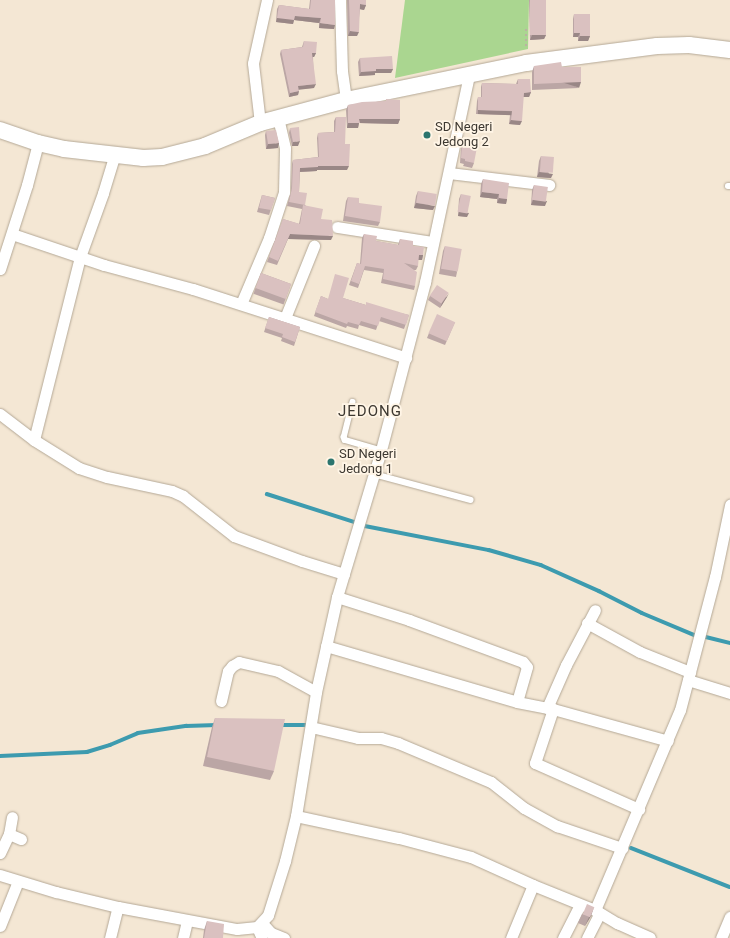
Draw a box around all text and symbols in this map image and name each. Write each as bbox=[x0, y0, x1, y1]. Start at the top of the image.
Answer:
place label: SD Negeri Jedong 2 bbox=[435, 120, 492, 151]
marker: SD Negeri Jedong 2 bbox=[422, 130, 432, 140]
district label: JEDONG bbox=[338, 403, 402, 421]
place label: SD Negeri Jedong 1 bbox=[339, 447, 396, 478]
marker: SD Negeri Jedong 1 bbox=[326, 457, 336, 467]

